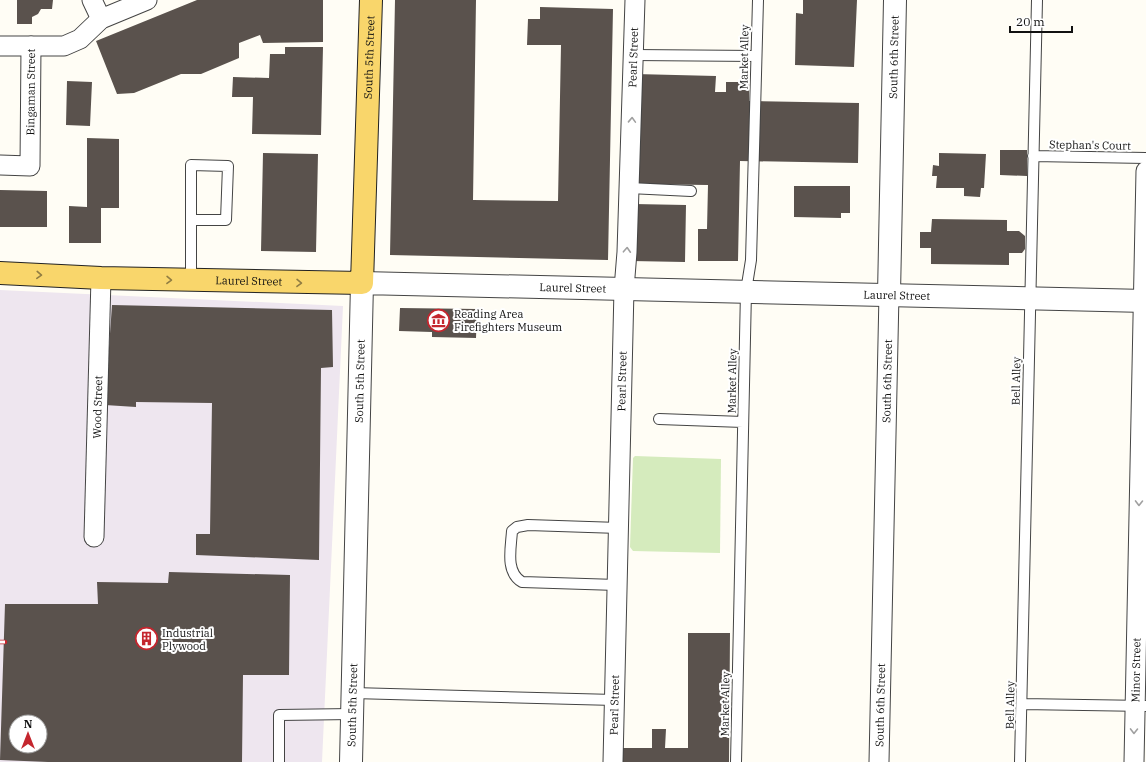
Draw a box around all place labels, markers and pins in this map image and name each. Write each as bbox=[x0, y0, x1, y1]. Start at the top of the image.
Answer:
museum icon: Reading Area Firefighters Museum bbox=[425, 307, 451, 333]
place label: Reading Area Firefighters Museum bbox=[454, 307, 563, 334]
building icon: Industrial Plywood bbox=[134, 626, 160, 652]
place label: Industrial Plywood bbox=[162, 626, 213, 653]

